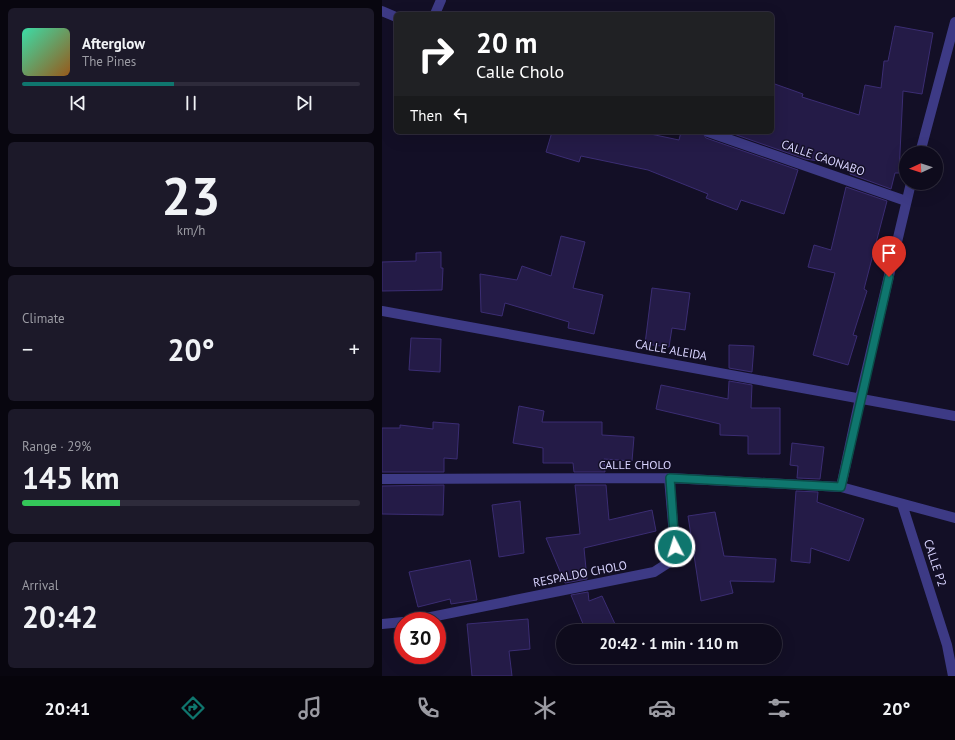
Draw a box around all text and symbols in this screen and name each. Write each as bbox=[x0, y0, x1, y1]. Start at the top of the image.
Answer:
text: 20 m bbox=[476, 24, 537, 61]
icon: right bbox=[410, 28, 462, 80]
text: Afterglow bbox=[82, 34, 145, 53]
text: The Pines bbox=[82, 53, 136, 70]
text: Calle Cholo bbox=[476, 60, 564, 83]
icon: previous bbox=[67, 92, 89, 114]
icon: pause bbox=[180, 92, 202, 114]
icon: next bbox=[293, 92, 315, 114]
icon: left bbox=[450, 104, 472, 126]
text: Then bbox=[410, 106, 442, 125]
street label: CALLE CAONABO bbox=[779, 136, 867, 179]
north arrow bbox=[899, 146, 943, 190]
map controls bbox=[899, 146, 943, 190]
text: 23 bbox=[162, 162, 220, 229]
text: km/h bbox=[177, 222, 205, 239]
pin bbox=[872, 236, 906, 277]
icon: arrive bbox=[878, 242, 900, 264]
text: Climate bbox=[22, 310, 65, 327]
text: 20° bbox=[167, 330, 215, 369]
text: − bbox=[22, 335, 33, 363]
text: + bbox=[349, 335, 360, 363]
street label: CALLE ALEIDA bbox=[634, 336, 708, 363]
text: Range · 29% bbox=[22, 438, 91, 455]
street label: CALLE CHOLO bbox=[599, 457, 671, 472]
text: 145 km bbox=[22, 458, 120, 497]
position arrow bbox=[654, 526, 696, 568]
street label: CALLE P2 bbox=[921, 537, 950, 588]
street label: RESPALDO CHOLO bbox=[532, 557, 628, 590]
text: Arrival bbox=[22, 577, 58, 594]
text: 20:42 bbox=[22, 597, 98, 636]
speed limit sign: 30 bbox=[394, 612, 446, 664]
text: 20:42 · 1 min · 110 m bbox=[600, 634, 738, 653]
icon: directions bbox=[179, 694, 207, 722]
icon: music bbox=[296, 694, 324, 722]
icon: phone bbox=[414, 694, 442, 722]
icon: climate bbox=[531, 694, 559, 722]
icon: car bbox=[648, 694, 676, 722]
icon: filters bbox=[765, 694, 793, 722]
text: 20:41 bbox=[45, 697, 90, 720]
text: 20° bbox=[882, 697, 910, 720]

